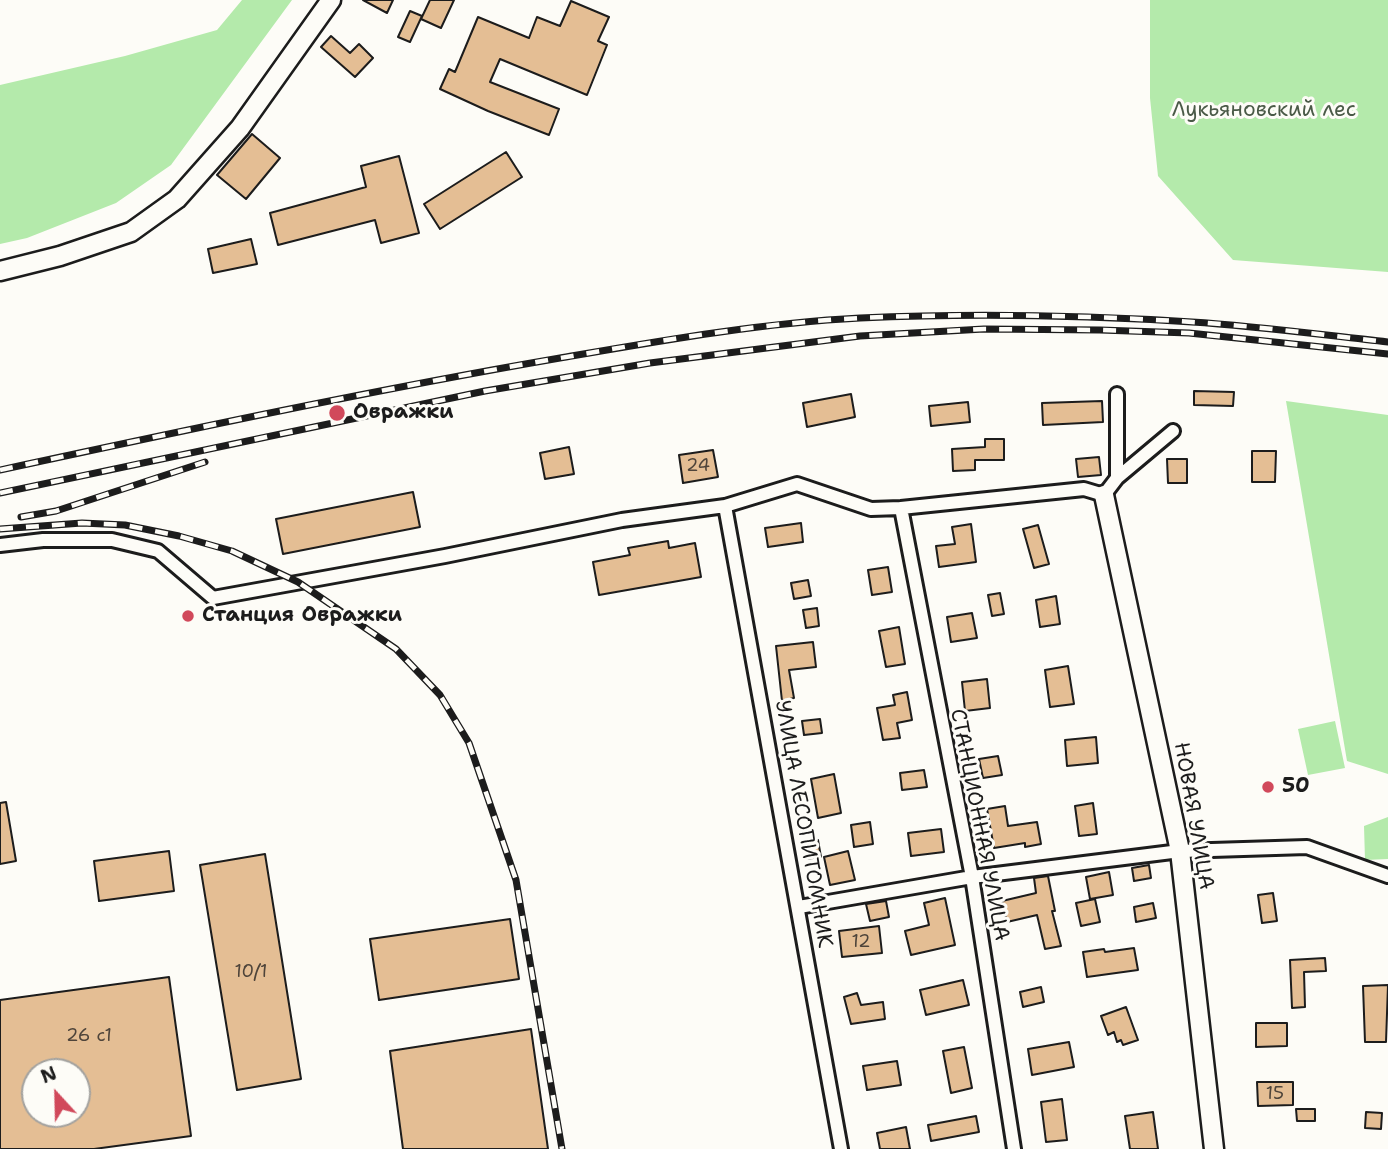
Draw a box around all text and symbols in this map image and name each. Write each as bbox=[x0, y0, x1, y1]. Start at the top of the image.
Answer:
park label: Лукьяновский лес bbox=[1172, 98, 1356, 124]
place label: Овражки bbox=[353, 400, 454, 426]
marker: Овражки bbox=[327, 403, 347, 423]
house number: 24 bbox=[686, 455, 710, 477]
place label: Станция Овражки bbox=[202, 603, 402, 629]
marker: Станция Овражки bbox=[180, 608, 196, 624]
street label: УЛИЦА ЛЕСОПИТОМНИК bbox=[769, 698, 837, 950]
street label: СТАНЦИОННАЯ УЛИЦА bbox=[944, 707, 1014, 943]
street label: НОВАЯ УЛИЦА bbox=[1168, 740, 1218, 892]
place label: 50 bbox=[1282, 774, 1310, 800]
marker: 50 bbox=[1260, 779, 1276, 795]
house number: 12 bbox=[851, 931, 871, 953]
house number: 10/1 bbox=[235, 961, 267, 983]
house number: 26 с1 bbox=[66, 1025, 112, 1047]
north arrow bbox=[21, 1058, 91, 1128]
text: N bbox=[37, 1061, 60, 1089]
house number: 15 bbox=[1266, 1083, 1284, 1105]

